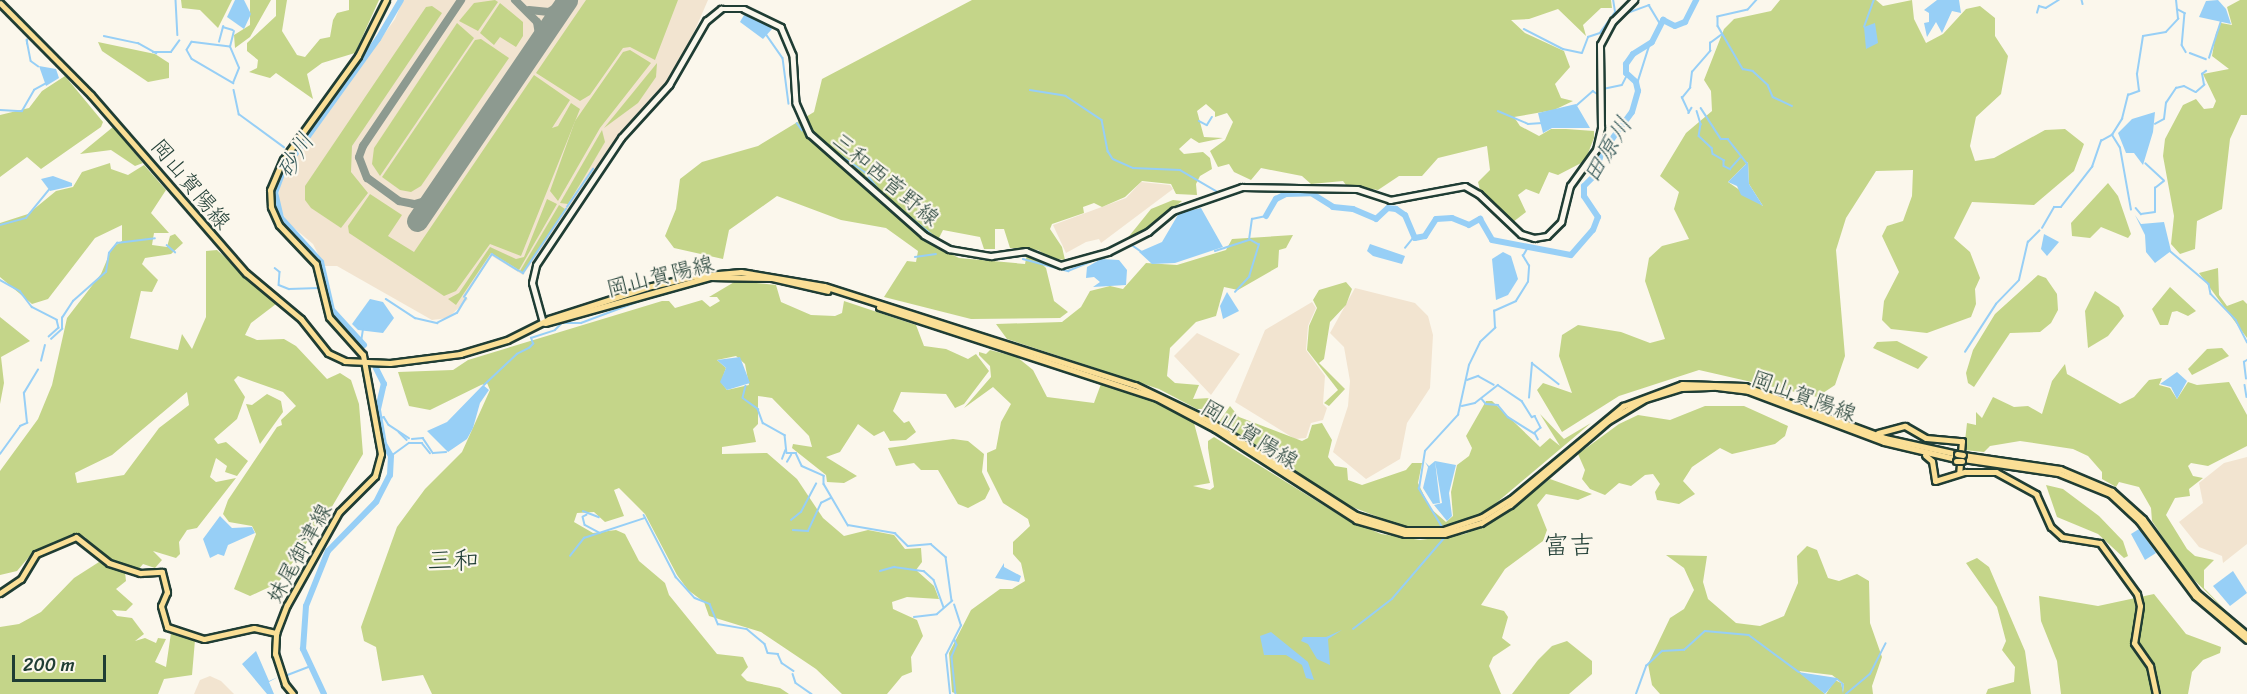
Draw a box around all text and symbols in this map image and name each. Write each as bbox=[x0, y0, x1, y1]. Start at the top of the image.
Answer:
water label: 田原川 bbox=[1577, 112, 1639, 188]
street label: 三和西菅野線 bbox=[827, 126, 945, 232]
water label: 砂川 bbox=[271, 128, 321, 184]
street label: 岡山賀陽線 bbox=[146, 133, 236, 235]
street label: 岡山賀陽線 bbox=[603, 250, 717, 302]
street label: 岡山賀陽線 bbox=[1748, 365, 1860, 427]
street label: 岡山賀陽線 bbox=[1196, 394, 1304, 474]
street label: 妹尾御津線 bbox=[261, 498, 337, 608]
district label: 富吉 bbox=[1543, 530, 1595, 562]
district label: 三和 bbox=[427, 545, 479, 577]
scale bar bbox=[15, 643, 110, 681]
text: 200 m bbox=[23, 649, 75, 681]

